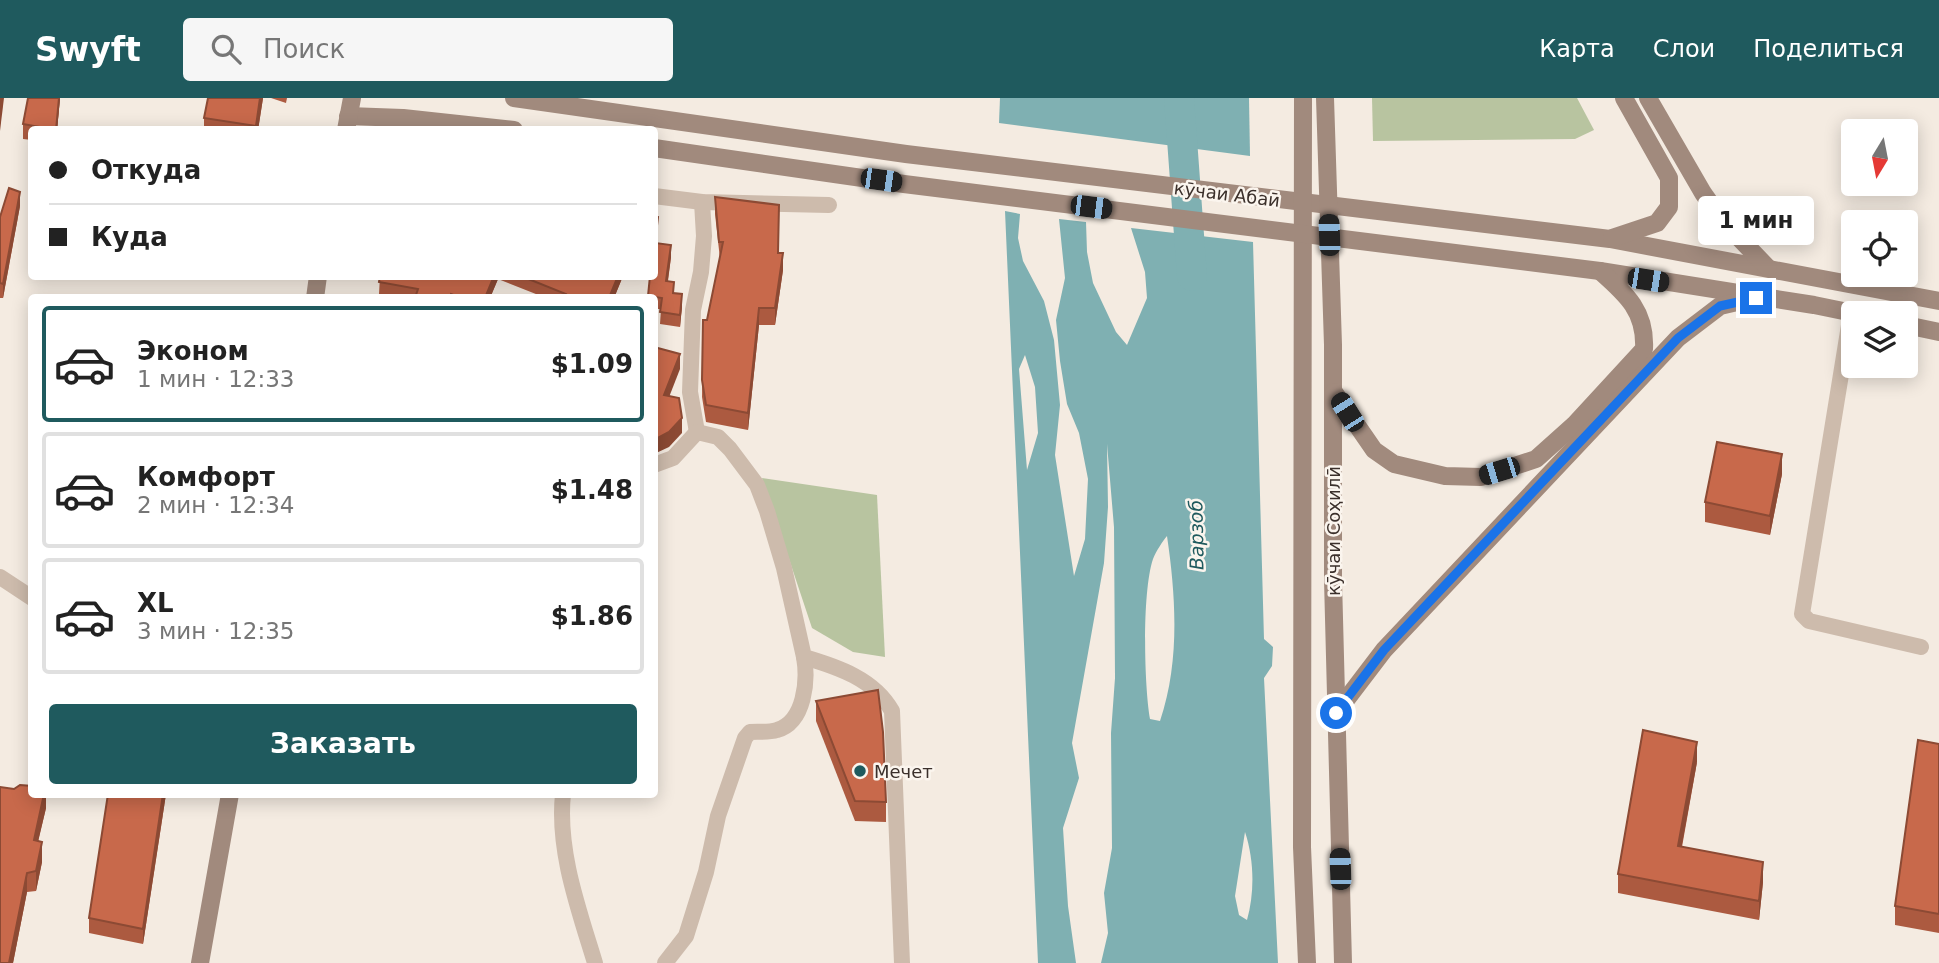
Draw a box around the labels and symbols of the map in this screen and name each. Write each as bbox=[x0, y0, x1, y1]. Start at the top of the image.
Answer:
north arrow bbox=[1841, 119, 1918, 196]
car bbox=[859, 167, 904, 193]
street label: кӯчаи Абаӣ bbox=[1173, 177, 1281, 211]
car bbox=[1069, 194, 1114, 220]
callout: 1 мин bbox=[1698, 197, 1814, 246]
car bbox=[1318, 214, 1341, 256]
car bbox=[1626, 266, 1671, 294]
route end bbox=[1740, 282, 1772, 314]
car bbox=[1327, 389, 1368, 435]
car bbox=[1476, 455, 1523, 487]
street label: кӯчаи Соҳилӣ bbox=[1323, 466, 1344, 596]
water label: Варзоб bbox=[1184, 499, 1208, 570]
route start bbox=[1320, 697, 1352, 729]
place label: Мечет bbox=[874, 761, 933, 782]
marker: Мечет bbox=[852, 763, 868, 779]
car bbox=[1329, 848, 1352, 890]

